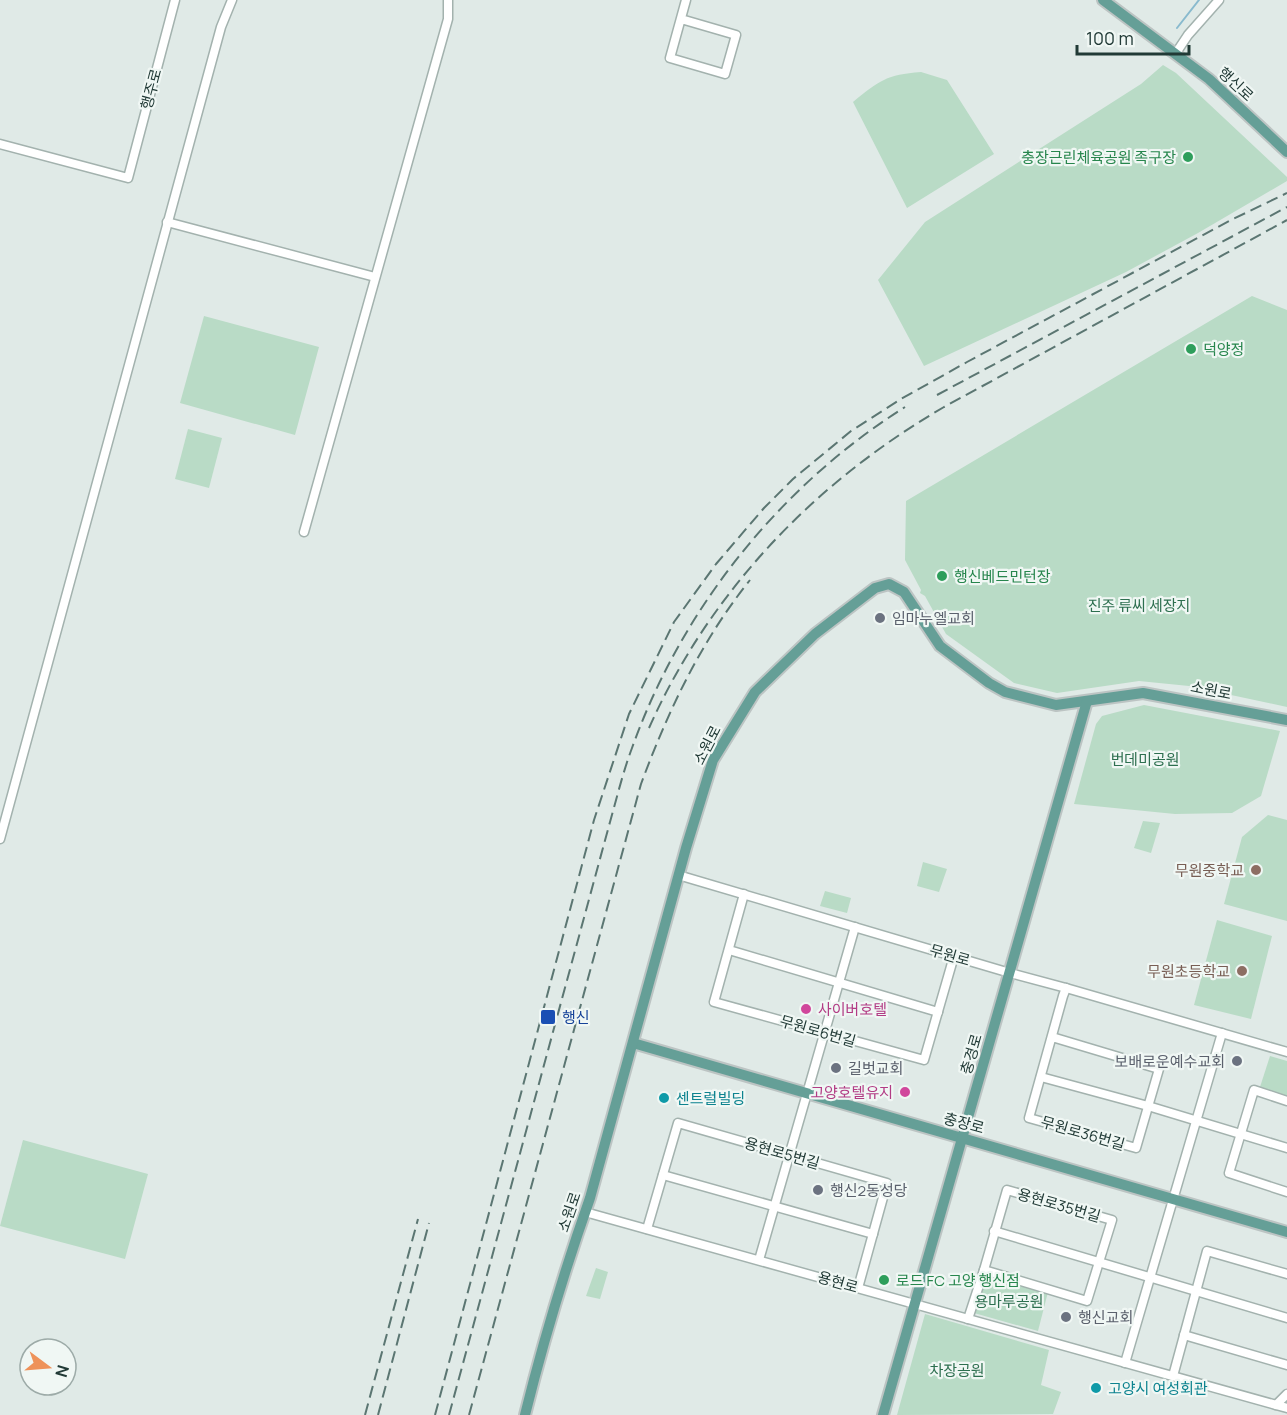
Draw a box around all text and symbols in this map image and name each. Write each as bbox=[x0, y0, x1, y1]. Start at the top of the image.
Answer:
scale bar bbox=[1077, 18, 1190, 56]
text: 100 m bbox=[1086, 26, 1134, 50]
street label: 행신로 bbox=[1214, 62, 1258, 106]
street label: 행주로 bbox=[135, 66, 167, 112]
place label: 충장근린체육공원 족구장 bbox=[1021, 147, 1176, 168]
marker: 충장근린체육공원 족구장 bbox=[1181, 150, 1195, 164]
place label: 덕양정 bbox=[1203, 339, 1244, 360]
marker: 덕양정 bbox=[1184, 342, 1198, 356]
place label: 행신베드민턴장 bbox=[954, 566, 1051, 587]
marker: 행신베드민턴장 bbox=[935, 569, 949, 583]
park label: 진주 류씨 세장지 bbox=[1088, 595, 1190, 616]
place label: 임마누엘교회 bbox=[892, 608, 975, 629]
marker: 임마누엘교회 bbox=[873, 611, 887, 625]
street label: 소원로 bbox=[1189, 676, 1233, 704]
street label: 소원로 bbox=[688, 722, 726, 768]
park label: 번데미공원 bbox=[1110, 749, 1180, 770]
place label: 무원중학교 bbox=[1175, 860, 1244, 881]
marker: 무원중학교 bbox=[1249, 863, 1263, 877]
street label: 무원로 bbox=[927, 939, 973, 971]
place label: 무원초등학교 bbox=[1147, 961, 1230, 982]
marker: 무원초등학교 bbox=[1235, 964, 1249, 978]
place label: 사이버호텔 bbox=[818, 999, 887, 1020]
marker: 사이버호텔 bbox=[799, 1002, 813, 1016]
place label: 행신 bbox=[562, 1007, 590, 1028]
marker: 행신 bbox=[539, 1008, 557, 1026]
street label: 무원로6번길 bbox=[777, 1010, 859, 1052]
street label: 충경로 bbox=[955, 1031, 987, 1077]
place label: 보배로운예수교회 bbox=[1115, 1051, 1225, 1072]
marker: 보배로운예수교회 bbox=[1230, 1054, 1244, 1068]
place label: 길벗교회 bbox=[848, 1058, 903, 1079]
marker: 길벗교회 bbox=[829, 1061, 843, 1075]
place label: 고양호텔유지 bbox=[810, 1082, 893, 1103]
marker: 고양호텔유지 bbox=[898, 1085, 912, 1099]
place label: 센트럴빌딩 bbox=[676, 1088, 745, 1109]
marker: 센트럴빌딩 bbox=[657, 1091, 671, 1105]
street label: 충장로 bbox=[941, 1107, 987, 1139]
street label: 무원로36번길 bbox=[1038, 1111, 1128, 1155]
street label: 용현로5번길 bbox=[742, 1132, 822, 1174]
place label: 행신2동성당 bbox=[830, 1180, 908, 1201]
marker: 행신2동성당 bbox=[811, 1183, 825, 1197]
street label: 용현로35번길 bbox=[1015, 1183, 1103, 1227]
street label: 소원로 bbox=[552, 1189, 586, 1235]
street label: 용현로 bbox=[815, 1266, 861, 1298]
place label: 로드 FC 고양 행신점 bbox=[896, 1270, 1020, 1291]
marker: 로드 FC 고양 행신점 bbox=[877, 1273, 891, 1287]
park label: 용마루공원 bbox=[974, 1291, 1044, 1312]
place label: 행신교회 bbox=[1078, 1307, 1133, 1328]
marker: 행신교회 bbox=[1059, 1310, 1073, 1324]
north arrow bbox=[18, 1337, 78, 1397]
park label: 차장공원 bbox=[929, 1360, 985, 1381]
text: N bbox=[50, 1363, 75, 1380]
place label: 고양시 여성회관 bbox=[1108, 1378, 1208, 1399]
marker: 고양시 여성회관 bbox=[1089, 1381, 1103, 1395]

